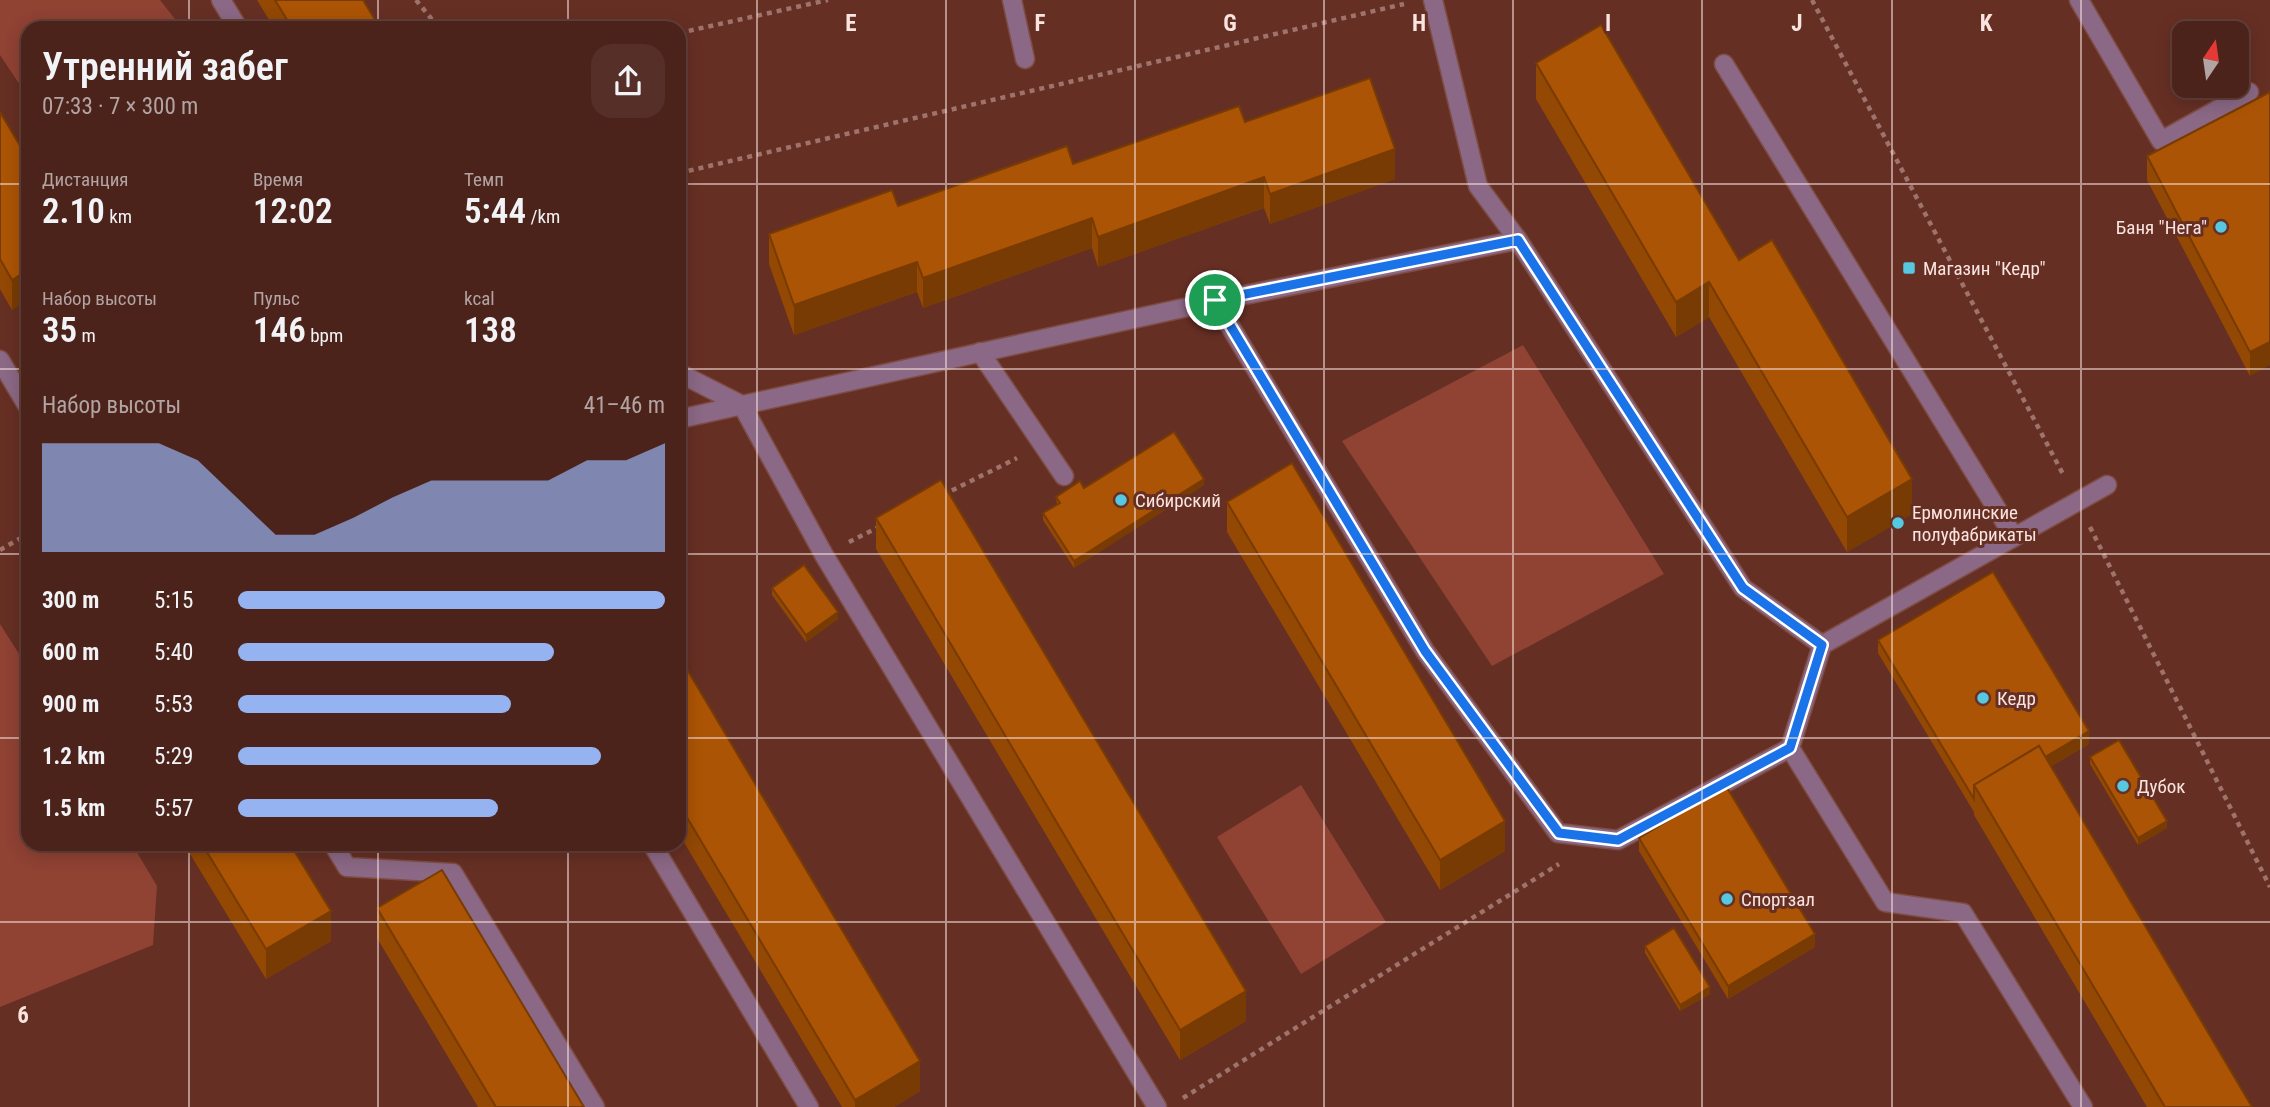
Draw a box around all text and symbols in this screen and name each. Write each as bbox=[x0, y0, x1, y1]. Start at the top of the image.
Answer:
text: E bbox=[845, 10, 857, 37]
text: F bbox=[1035, 10, 1046, 37]
text: G bbox=[1223, 10, 1237, 37]
text: H bbox=[1412, 10, 1426, 37]
text: I bbox=[1605, 10, 1611, 37]
text: J bbox=[1791, 10, 1803, 37]
text: K bbox=[1980, 10, 1993, 37]
north arrow bbox=[2172, 21, 2249, 98]
map controls bbox=[2172, 21, 2249, 98]
button: share bbox=[591, 44, 665, 118]
text: Утренний забег bbox=[42, 45, 288, 89]
text: 07:33 · 7 × 300 m bbox=[42, 93, 198, 120]
text: Дистанция bbox=[42, 168, 129, 191]
text: Время bbox=[253, 168, 303, 191]
text: Темп bbox=[464, 168, 504, 191]
text: 2.10 bbox=[42, 191, 105, 232]
text: 12:02 bbox=[253, 191, 333, 232]
text: 5:44 bbox=[464, 191, 526, 232]
text: km bbox=[105, 205, 132, 228]
text: /km bbox=[526, 205, 560, 228]
place label: Баня "Нега" bbox=[2116, 216, 2207, 239]
marker: Баня "Нега" bbox=[2213, 219, 2229, 235]
place label: Магазин "Кедр" bbox=[1923, 257, 2046, 280]
marker: Магазин "Кедр" bbox=[1901, 260, 1917, 276]
pin bbox=[1185, 270, 1245, 330]
icon: arrive bbox=[1196, 281, 1234, 319]
text: Набор высоты bbox=[42, 287, 157, 310]
text: Пульс bbox=[253, 287, 300, 310]
text: kcal bbox=[464, 287, 495, 310]
text: 35 bbox=[42, 310, 77, 351]
text: 146 bbox=[253, 310, 306, 351]
text: 138 bbox=[464, 310, 517, 351]
text: m bbox=[77, 324, 96, 347]
text: bpm bbox=[306, 324, 343, 347]
text: Набор высоты bbox=[42, 392, 181, 419]
text: 41–46 m bbox=[584, 392, 665, 419]
place label: Сибирский bbox=[1135, 489, 1221, 512]
marker: Сибирский bbox=[1113, 492, 1129, 508]
place label: Ермолинские полуфабрикаты bbox=[1912, 501, 2037, 546]
marker: Ермолинские полуфабрикаты bbox=[1890, 515, 1906, 531]
text: 300 m bbox=[42, 587, 99, 614]
text: 5:15 bbox=[154, 587, 193, 614]
text: 600 m bbox=[42, 639, 99, 666]
text: 5:40 bbox=[154, 639, 193, 666]
place label: Кедр bbox=[1997, 687, 2036, 710]
marker: Кедр bbox=[1975, 690, 1991, 706]
text: 900 m bbox=[42, 691, 99, 718]
text: 5:53 bbox=[154, 691, 193, 718]
text: 1.2 km bbox=[42, 743, 105, 770]
text: 5:29 bbox=[154, 743, 193, 770]
place label: Дубок bbox=[2137, 775, 2185, 798]
marker: Дубок bbox=[2115, 778, 2131, 794]
text: 1.5 km bbox=[42, 795, 105, 822]
text: 5:57 bbox=[154, 795, 193, 822]
place label: Спортзал bbox=[1741, 888, 1815, 911]
marker: Спортзал bbox=[1719, 891, 1735, 907]
text: 6 bbox=[17, 1002, 29, 1029]

